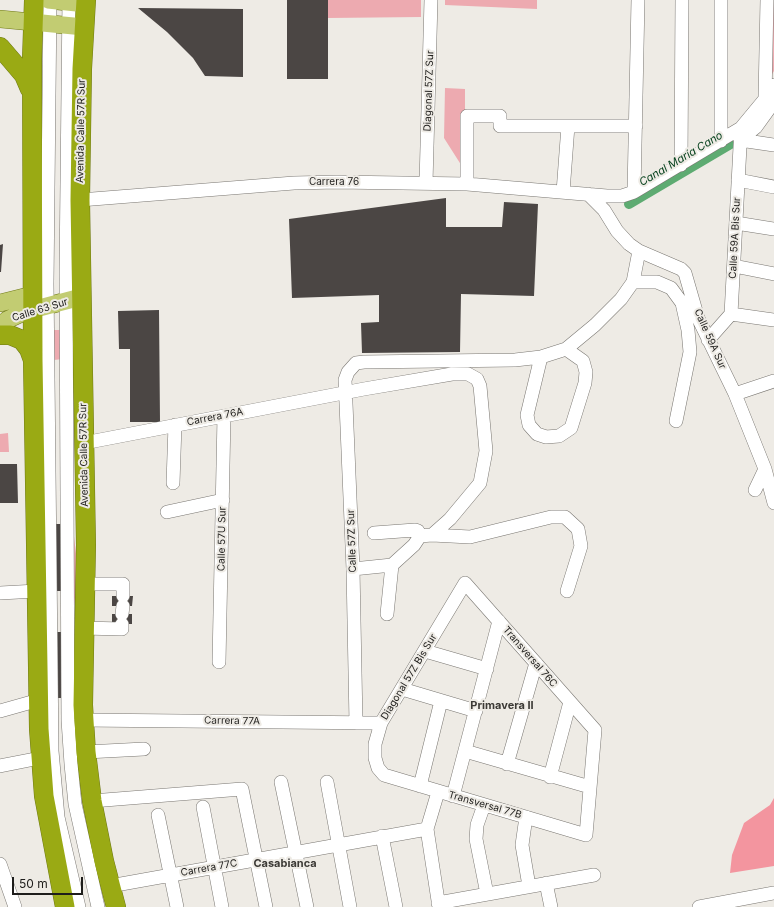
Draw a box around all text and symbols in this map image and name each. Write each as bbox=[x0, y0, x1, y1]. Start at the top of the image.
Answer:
street label: Diagonal 57Z Sur bbox=[422, 50, 436, 132]
street label: Avenida Calle 57R Sur bbox=[74, 79, 88, 183]
water label: Canal María Cano bbox=[637, 129, 725, 189]
street label: Carrera 76 bbox=[309, 176, 359, 188]
street label: Calle 59A Bis Sur bbox=[727, 197, 743, 279]
street label: Calle 63 Sur bbox=[11, 296, 69, 324]
street label: Calle 59A Sur bbox=[691, 307, 729, 371]
street label: Avenida Calle 57R Sur bbox=[77, 403, 91, 507]
street label: Carrera 76A bbox=[186, 406, 244, 428]
street label: Calle 57U Sur bbox=[215, 507, 229, 571]
street label: Calle 57Z Sur bbox=[345, 509, 359, 573]
street label: Transversal 76C bbox=[500, 624, 560, 690]
street label: Diagonal 57Z Bis Sur bbox=[379, 632, 439, 722]
district label: Primavera II bbox=[470, 699, 534, 713]
street label: Carrera 77A bbox=[204, 715, 260, 727]
street label: Transversal 77B bbox=[447, 789, 523, 821]
street label: Carrera 77C bbox=[180, 857, 238, 879]
district label: Casabianca bbox=[253, 857, 317, 871]
scale bar bbox=[14, 869, 85, 895]
text: 50 m bbox=[19, 876, 48, 891]

